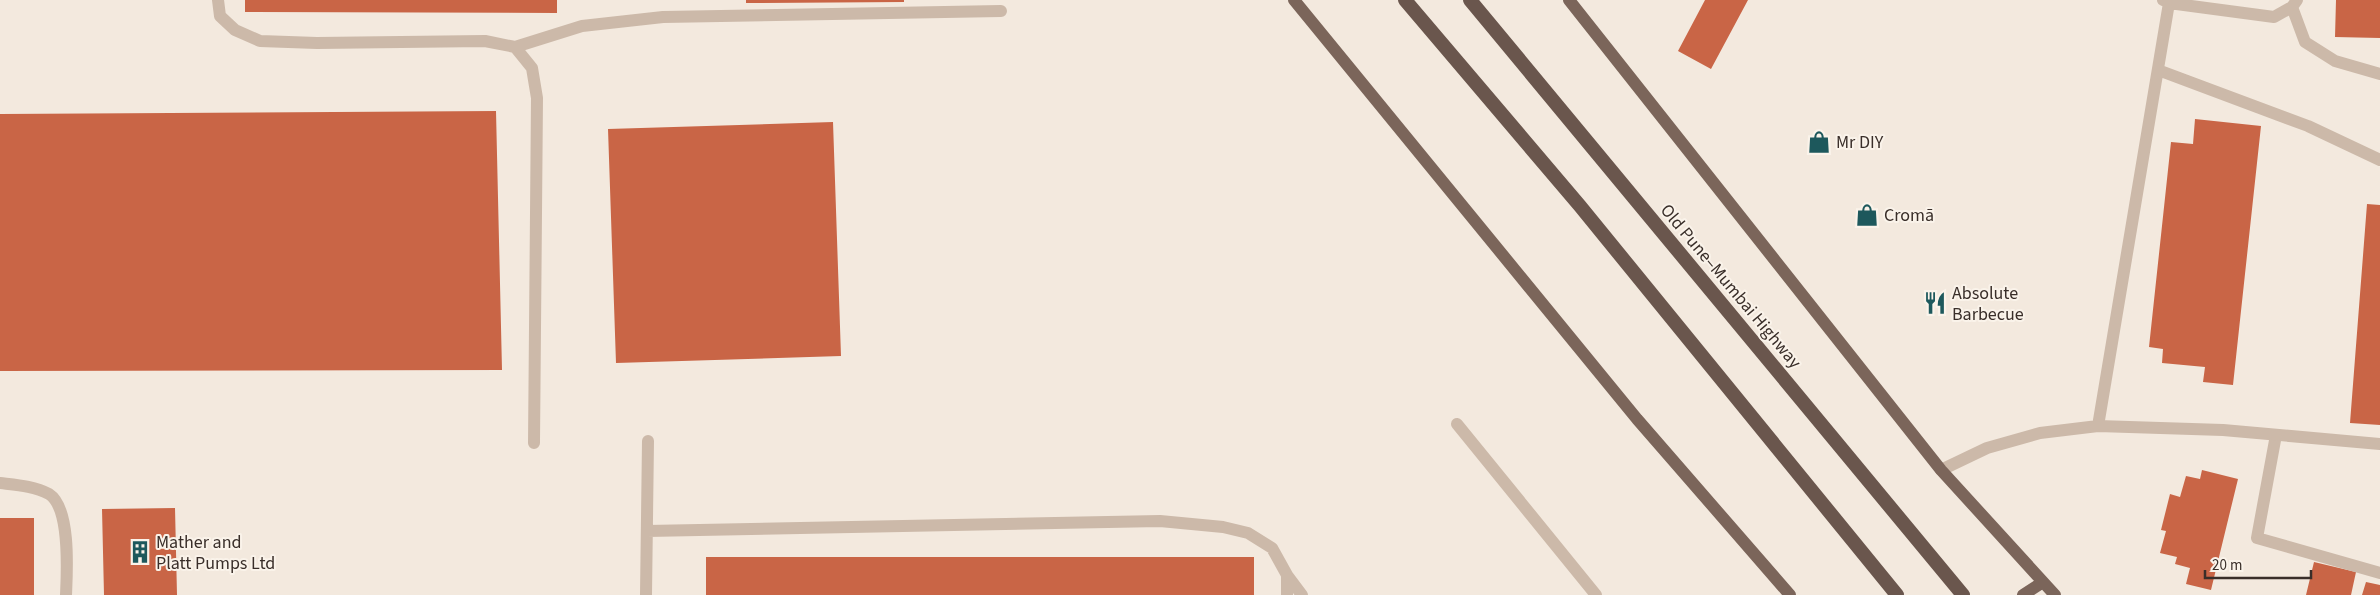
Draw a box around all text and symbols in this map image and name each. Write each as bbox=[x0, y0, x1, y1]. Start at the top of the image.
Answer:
shop icon: Mr DIY bbox=[1806, 129, 1832, 155]
place label: Mr DIY bbox=[1836, 130, 1884, 155]
street label: Old Pune–Mumbai Highway bbox=[1654, 199, 1807, 374]
shop icon: Cromā bbox=[1854, 202, 1880, 228]
place label: Cromā bbox=[1884, 203, 1934, 228]
place label: Absolute Barbecue bbox=[1952, 281, 2024, 327]
restaurant icon: Absolute Barbecue bbox=[1922, 290, 1948, 316]
place label: Mather and Platt Pumps Ltd bbox=[156, 530, 275, 576]
building icon: Mather and Platt Pumps Ltd bbox=[127, 539, 153, 565]
scale bar bbox=[2205, 548, 2311, 580]
text: 20 m bbox=[2212, 555, 2242, 576]

